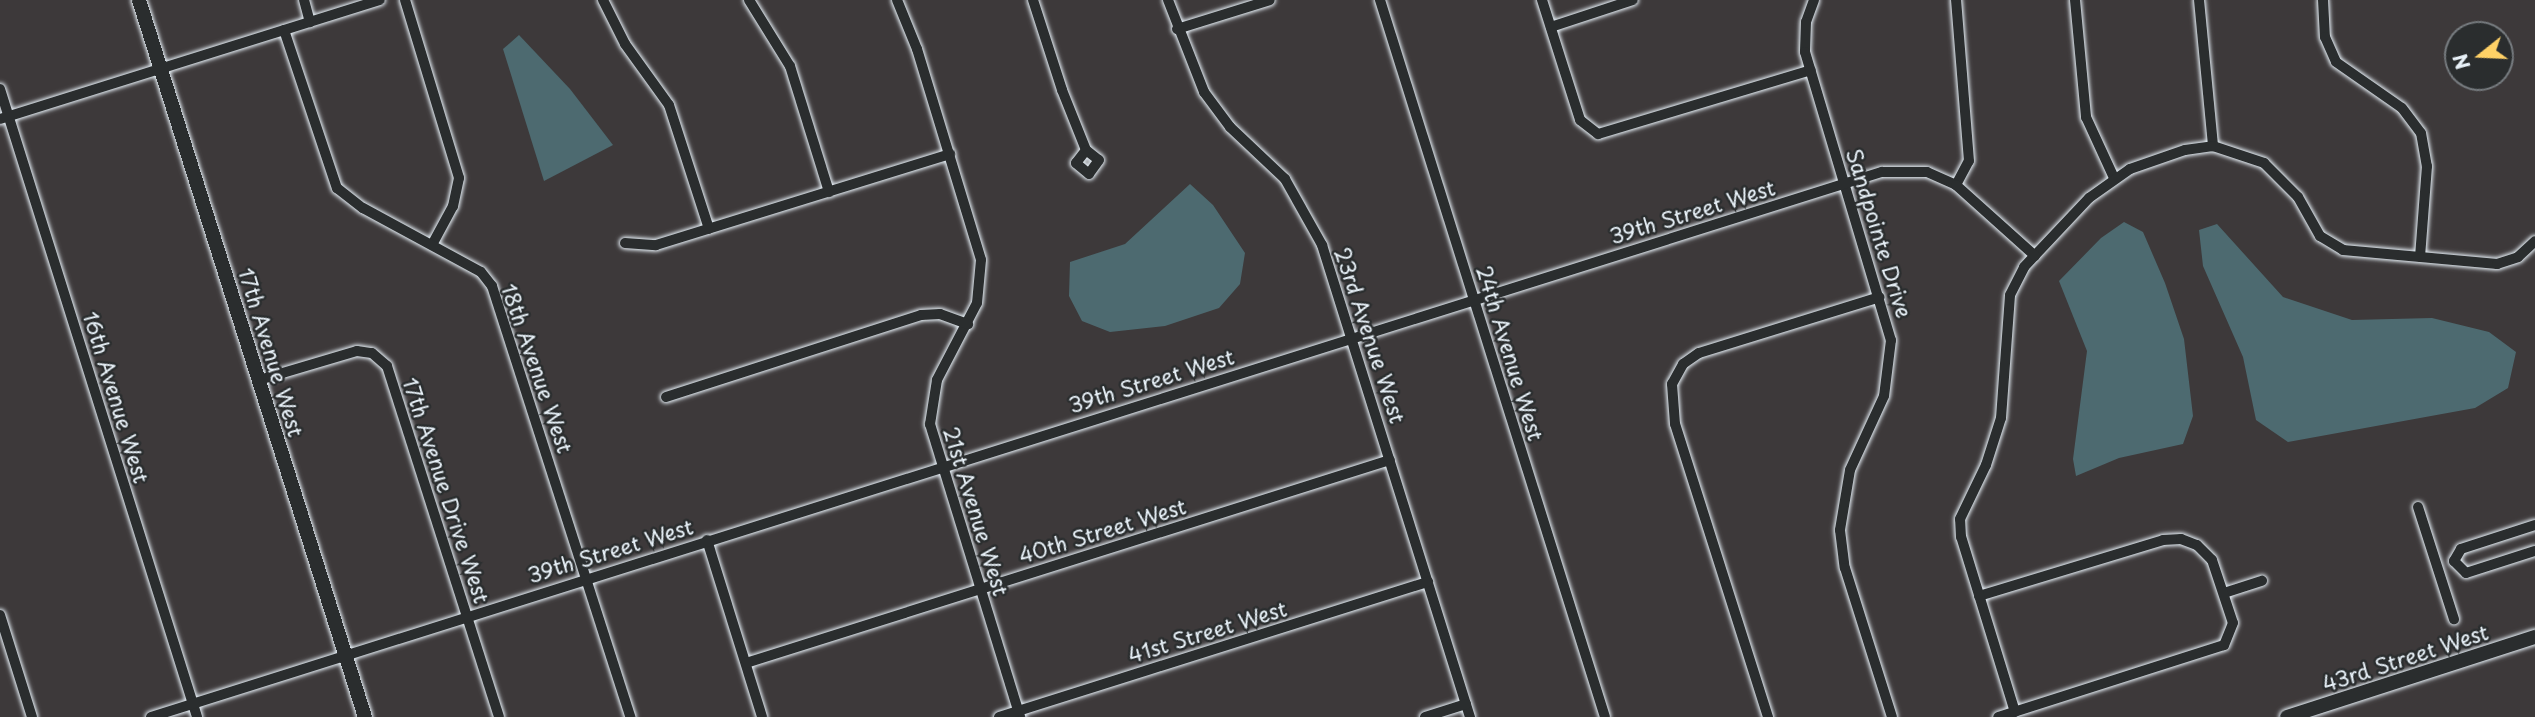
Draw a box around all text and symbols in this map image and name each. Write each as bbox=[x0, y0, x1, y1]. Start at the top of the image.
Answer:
north arrow bbox=[2444, 21, 2514, 91]
text: N bbox=[2445, 50, 2477, 73]
street label: Sandpointe Drive bbox=[1842, 145, 1918, 321]
street label: 39th Street West bbox=[1606, 174, 1778, 248]
street label: 23rd Avenue West bbox=[1331, 244, 1411, 426]
street label: 24th Avenue West bbox=[1472, 262, 1550, 444]
street label: 17th Avenue West bbox=[234, 264, 310, 440]
street label: 18th Avenue West bbox=[497, 280, 579, 456]
street label: 16th Avenue West bbox=[79, 307, 155, 487]
street label: 39th Street West bbox=[1065, 343, 1237, 417]
street label: 17th Avenue Drive West bbox=[398, 373, 496, 607]
street label: 21st Avenue West bbox=[939, 423, 1015, 599]
street label: 40th Street West bbox=[1014, 492, 1190, 568]
street label: 39th Street West bbox=[524, 513, 696, 587]
street label: 41st Street West bbox=[1123, 594, 1291, 668]
street label: 43rd Street West bbox=[2318, 618, 2492, 696]

